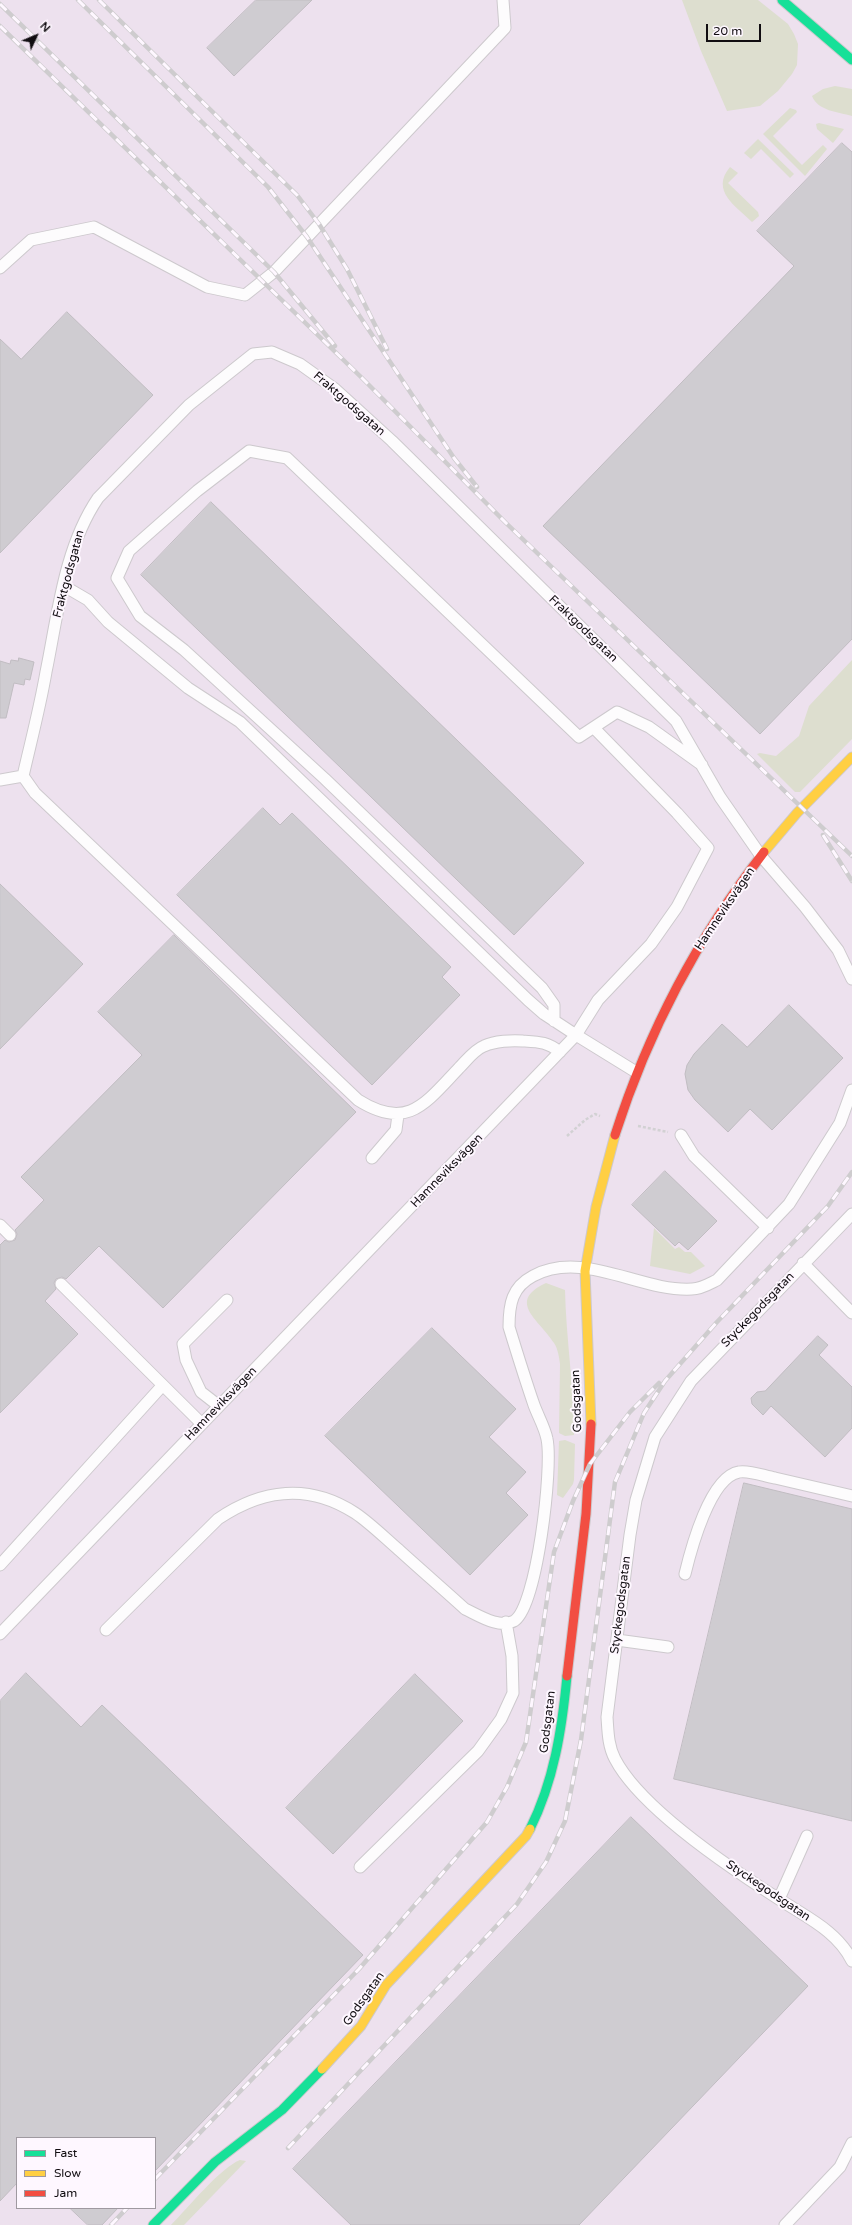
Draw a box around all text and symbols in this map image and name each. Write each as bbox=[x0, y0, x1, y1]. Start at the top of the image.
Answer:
north arrow bbox=[16, 16, 56, 56]
scale bar bbox=[708, 16, 763, 42]
text: N bbox=[37, 20, 53, 35]
text: 20 m bbox=[713, 24, 742, 38]
street label: Fraktgodsgatan bbox=[310, 369, 388, 439]
street label: Fraktgodsgatan bbox=[50, 528, 88, 620]
street label: Fraktgodsgatan bbox=[545, 592, 621, 666]
street label: Hamneviksvägen bbox=[692, 865, 758, 953]
street label: Hamneviksvägen bbox=[408, 1131, 486, 1211]
street label: Styckegodsgatan bbox=[719, 1270, 797, 1350]
street label: Hamneviksvägen bbox=[182, 1364, 260, 1444]
street label: Godsgatan bbox=[569, 1370, 585, 1432]
street label: Styckegodsgatan bbox=[608, 1555, 634, 1655]
street label: Godsgatan bbox=[537, 1690, 559, 1754]
street label: Styckegodsgatan bbox=[723, 1857, 813, 1925]
street label: Godsgatan bbox=[340, 1969, 388, 2029]
legend bbox=[16, 2137, 156, 2209]
text: Fast bbox=[54, 2146, 77, 2160]
text: Slow bbox=[54, 2166, 81, 2180]
text: Jam bbox=[54, 2186, 77, 2200]

